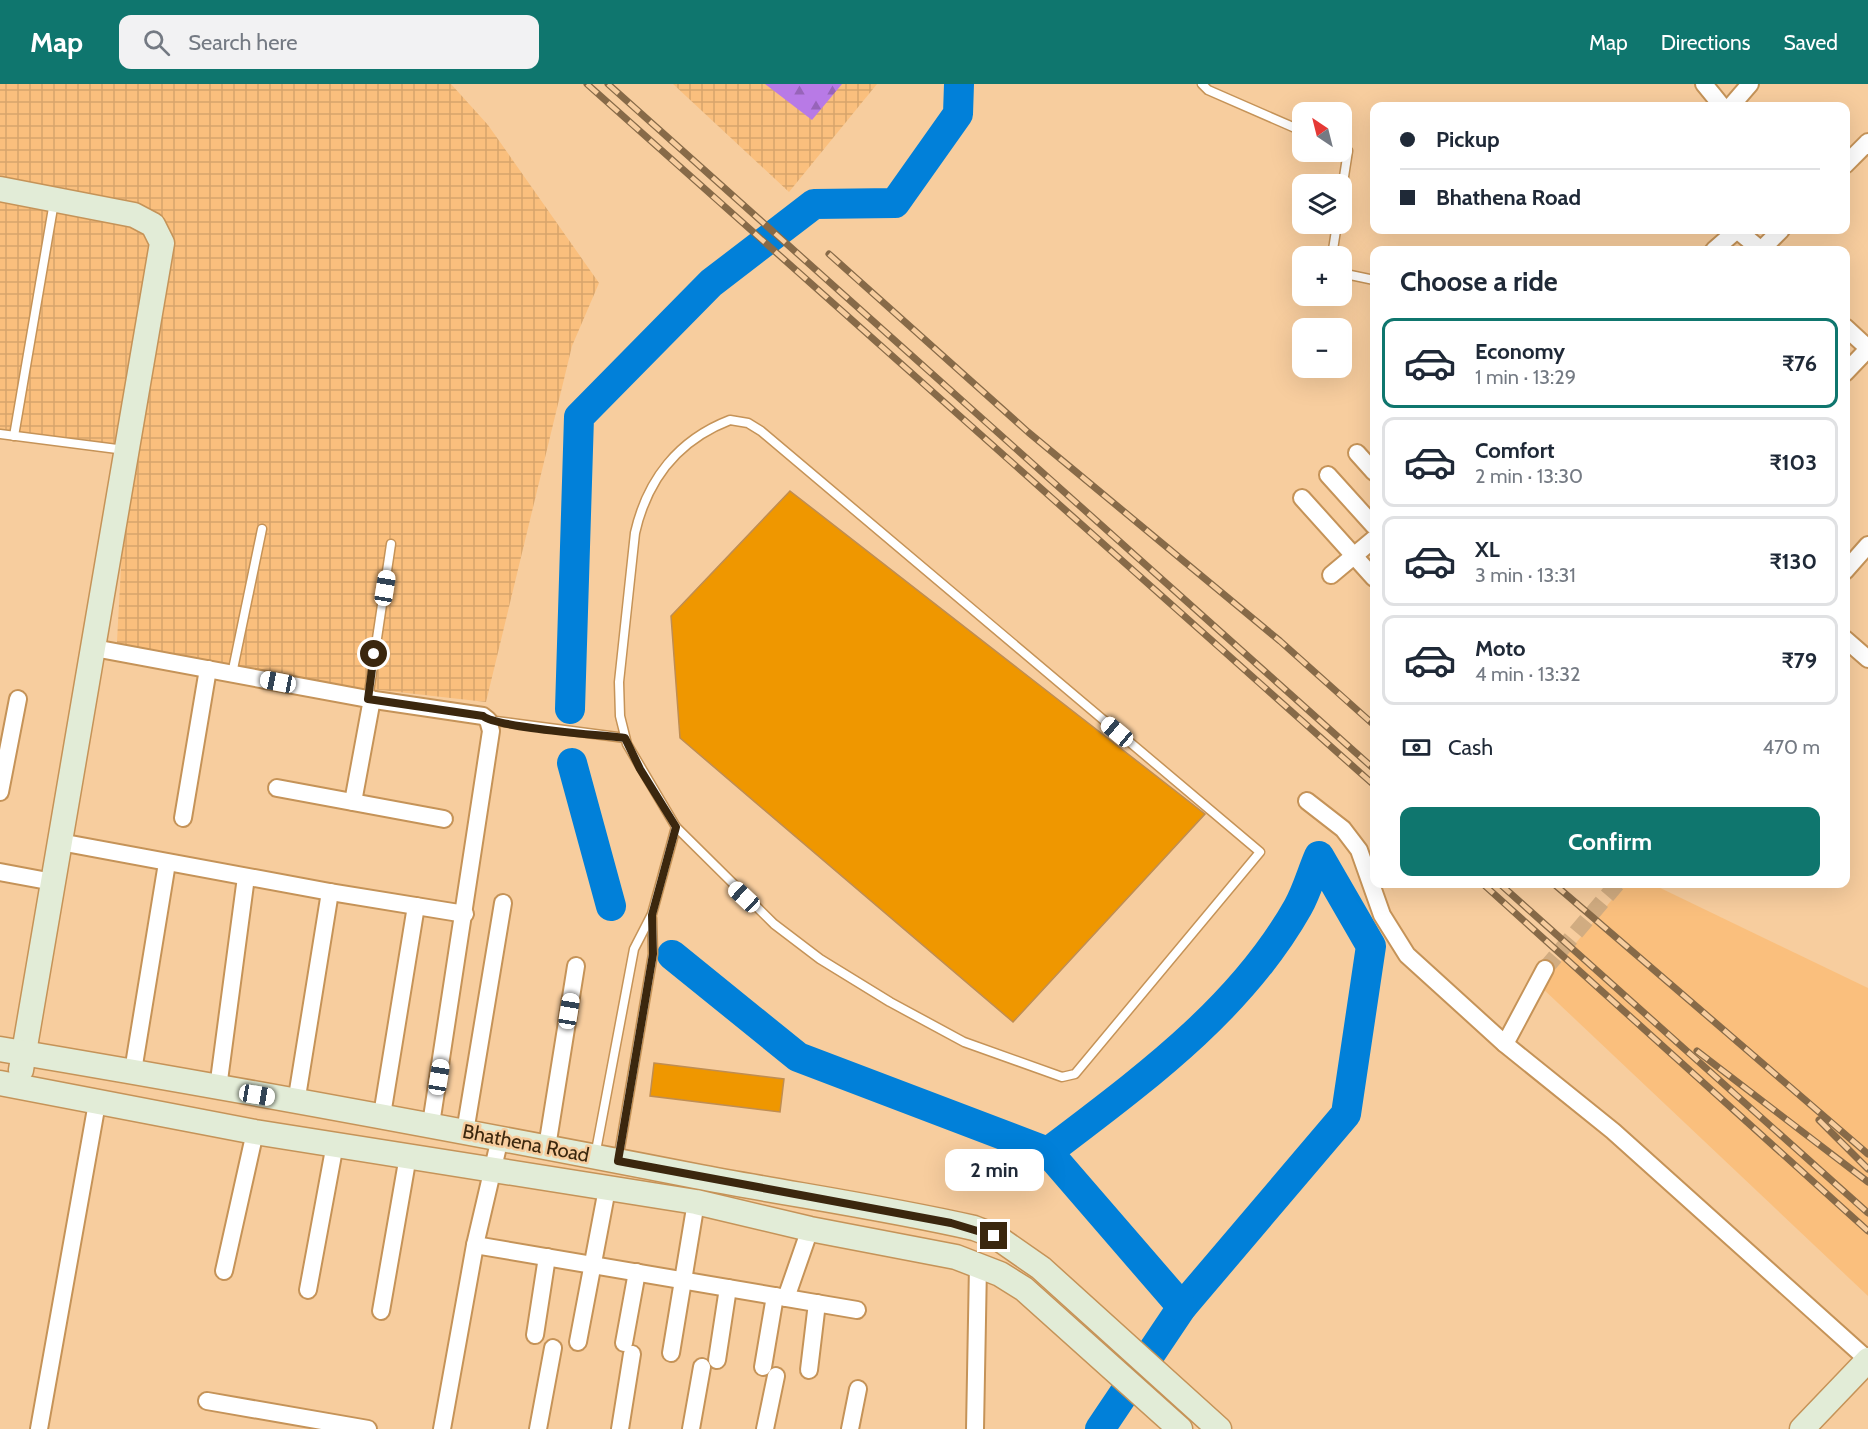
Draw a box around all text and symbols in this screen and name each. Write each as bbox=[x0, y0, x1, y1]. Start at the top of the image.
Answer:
search box bbox=[119, 15, 539, 69]
text: Map bbox=[30, 25, 83, 59]
icon: search bbox=[140, 26, 173, 59]
text: Search here bbox=[188, 29, 297, 56]
text: Map bbox=[1589, 30, 1628, 55]
text: Directions bbox=[1661, 30, 1750, 55]
text: Saved bbox=[1783, 30, 1838, 55]
north arrow bbox=[1292, 102, 1352, 162]
map controls bbox=[1292, 102, 1352, 378]
text: Pickup bbox=[1436, 126, 1500, 153]
button: layers bbox=[1292, 174, 1352, 234]
text: Bhathena Road bbox=[1436, 184, 1581, 211]
button: + bbox=[1292, 246, 1352, 306]
text: Choose a ride bbox=[1400, 265, 1558, 298]
button: − bbox=[1292, 318, 1352, 378]
icon: car bbox=[1403, 336, 1457, 390]
text: Economy bbox=[1475, 338, 1565, 365]
text: ₹76 bbox=[1782, 350, 1817, 377]
text: 1 min · 13:29 bbox=[1475, 365, 1576, 389]
icon: car bbox=[1403, 435, 1457, 489]
text: Comfort bbox=[1475, 437, 1554, 464]
text: ₹103 bbox=[1770, 449, 1817, 476]
text: 2 min · 13:30 bbox=[1475, 464, 1583, 488]
icon: car bbox=[1403, 534, 1457, 588]
text: XL bbox=[1475, 536, 1500, 563]
text: ₹130 bbox=[1770, 548, 1817, 575]
text: 3 min · 13:31 bbox=[1475, 563, 1576, 587]
car bbox=[373, 569, 397, 607]
icon: car bbox=[1403, 633, 1457, 687]
text: Moto bbox=[1475, 635, 1526, 662]
route start bbox=[360, 640, 387, 667]
text: ₹79 bbox=[1781, 647, 1817, 674]
text: 4 min · 13:32 bbox=[1475, 662, 1581, 686]
car bbox=[259, 670, 297, 694]
car bbox=[1097, 714, 1137, 750]
icon: cash bbox=[1400, 731, 1433, 764]
text: Cash bbox=[1448, 734, 1493, 761]
text: 470 m bbox=[1763, 735, 1820, 759]
button: Confirm bbox=[1400, 807, 1820, 876]
car bbox=[725, 878, 763, 916]
car bbox=[557, 992, 581, 1030]
car bbox=[427, 1058, 451, 1096]
car bbox=[238, 1083, 276, 1107]
street label: Bhathena Road bbox=[461, 1119, 591, 1167]
callout: 2 min bbox=[944, 1149, 1044, 1191]
text: 2 min bbox=[970, 1158, 1019, 1182]
route end bbox=[980, 1222, 1007, 1249]

